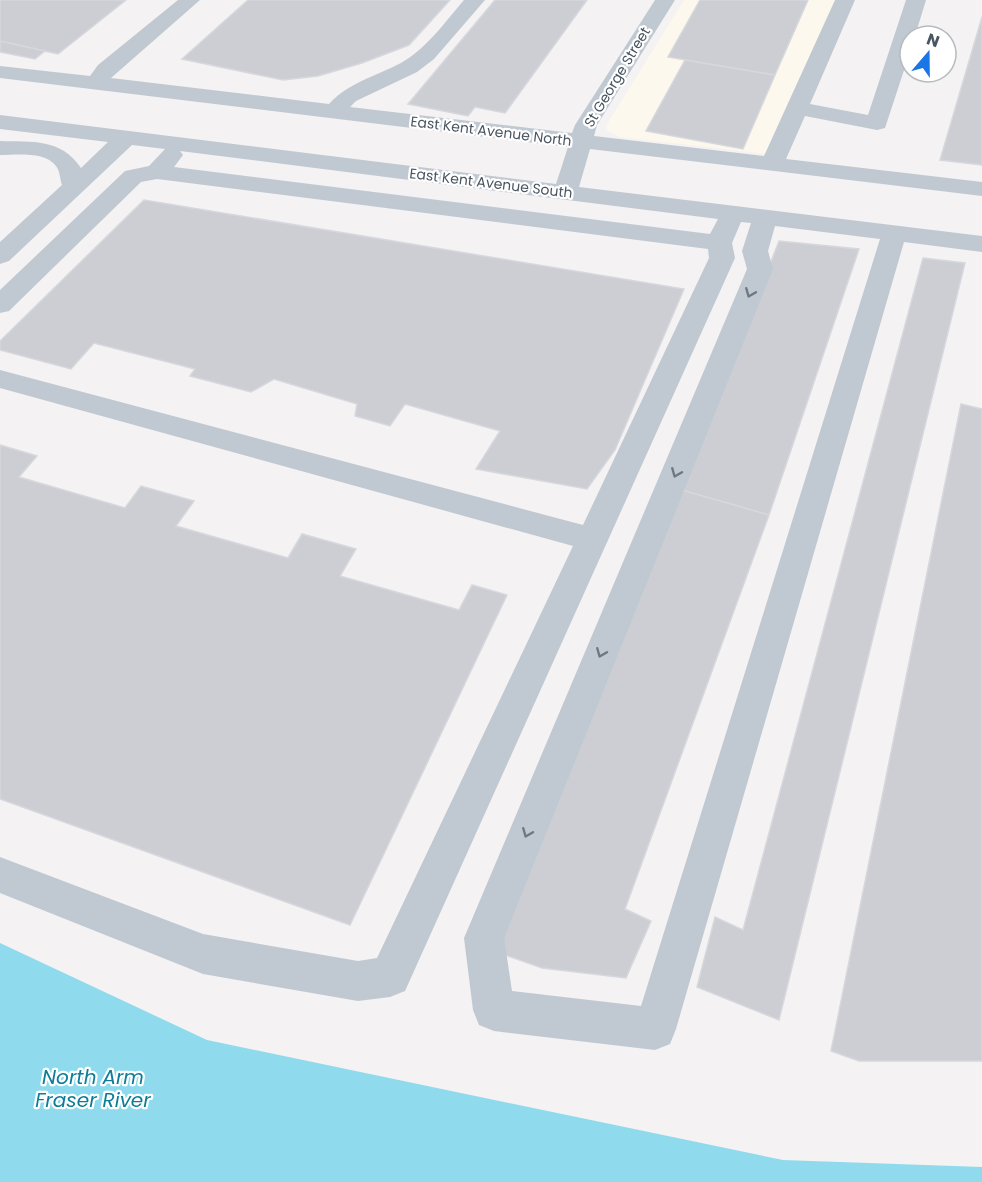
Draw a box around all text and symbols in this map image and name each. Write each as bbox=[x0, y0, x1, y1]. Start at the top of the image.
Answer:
street label: St George Street bbox=[579, 23, 655, 131]
north arrow bbox=[898, 24, 958, 84]
text: N bbox=[923, 28, 943, 53]
street label: East Kent Avenue North bbox=[409, 111, 573, 151]
street label: East Kent Avenue South bbox=[408, 163, 574, 203]
one-way arrow bbox=[745, 286, 757, 297]
one-way arrow bbox=[671, 467, 683, 478]
one-way arrow bbox=[596, 647, 608, 658]
one-way arrow bbox=[522, 827, 534, 838]
water label: North Arm Fraser River bbox=[35, 1063, 151, 1114]

